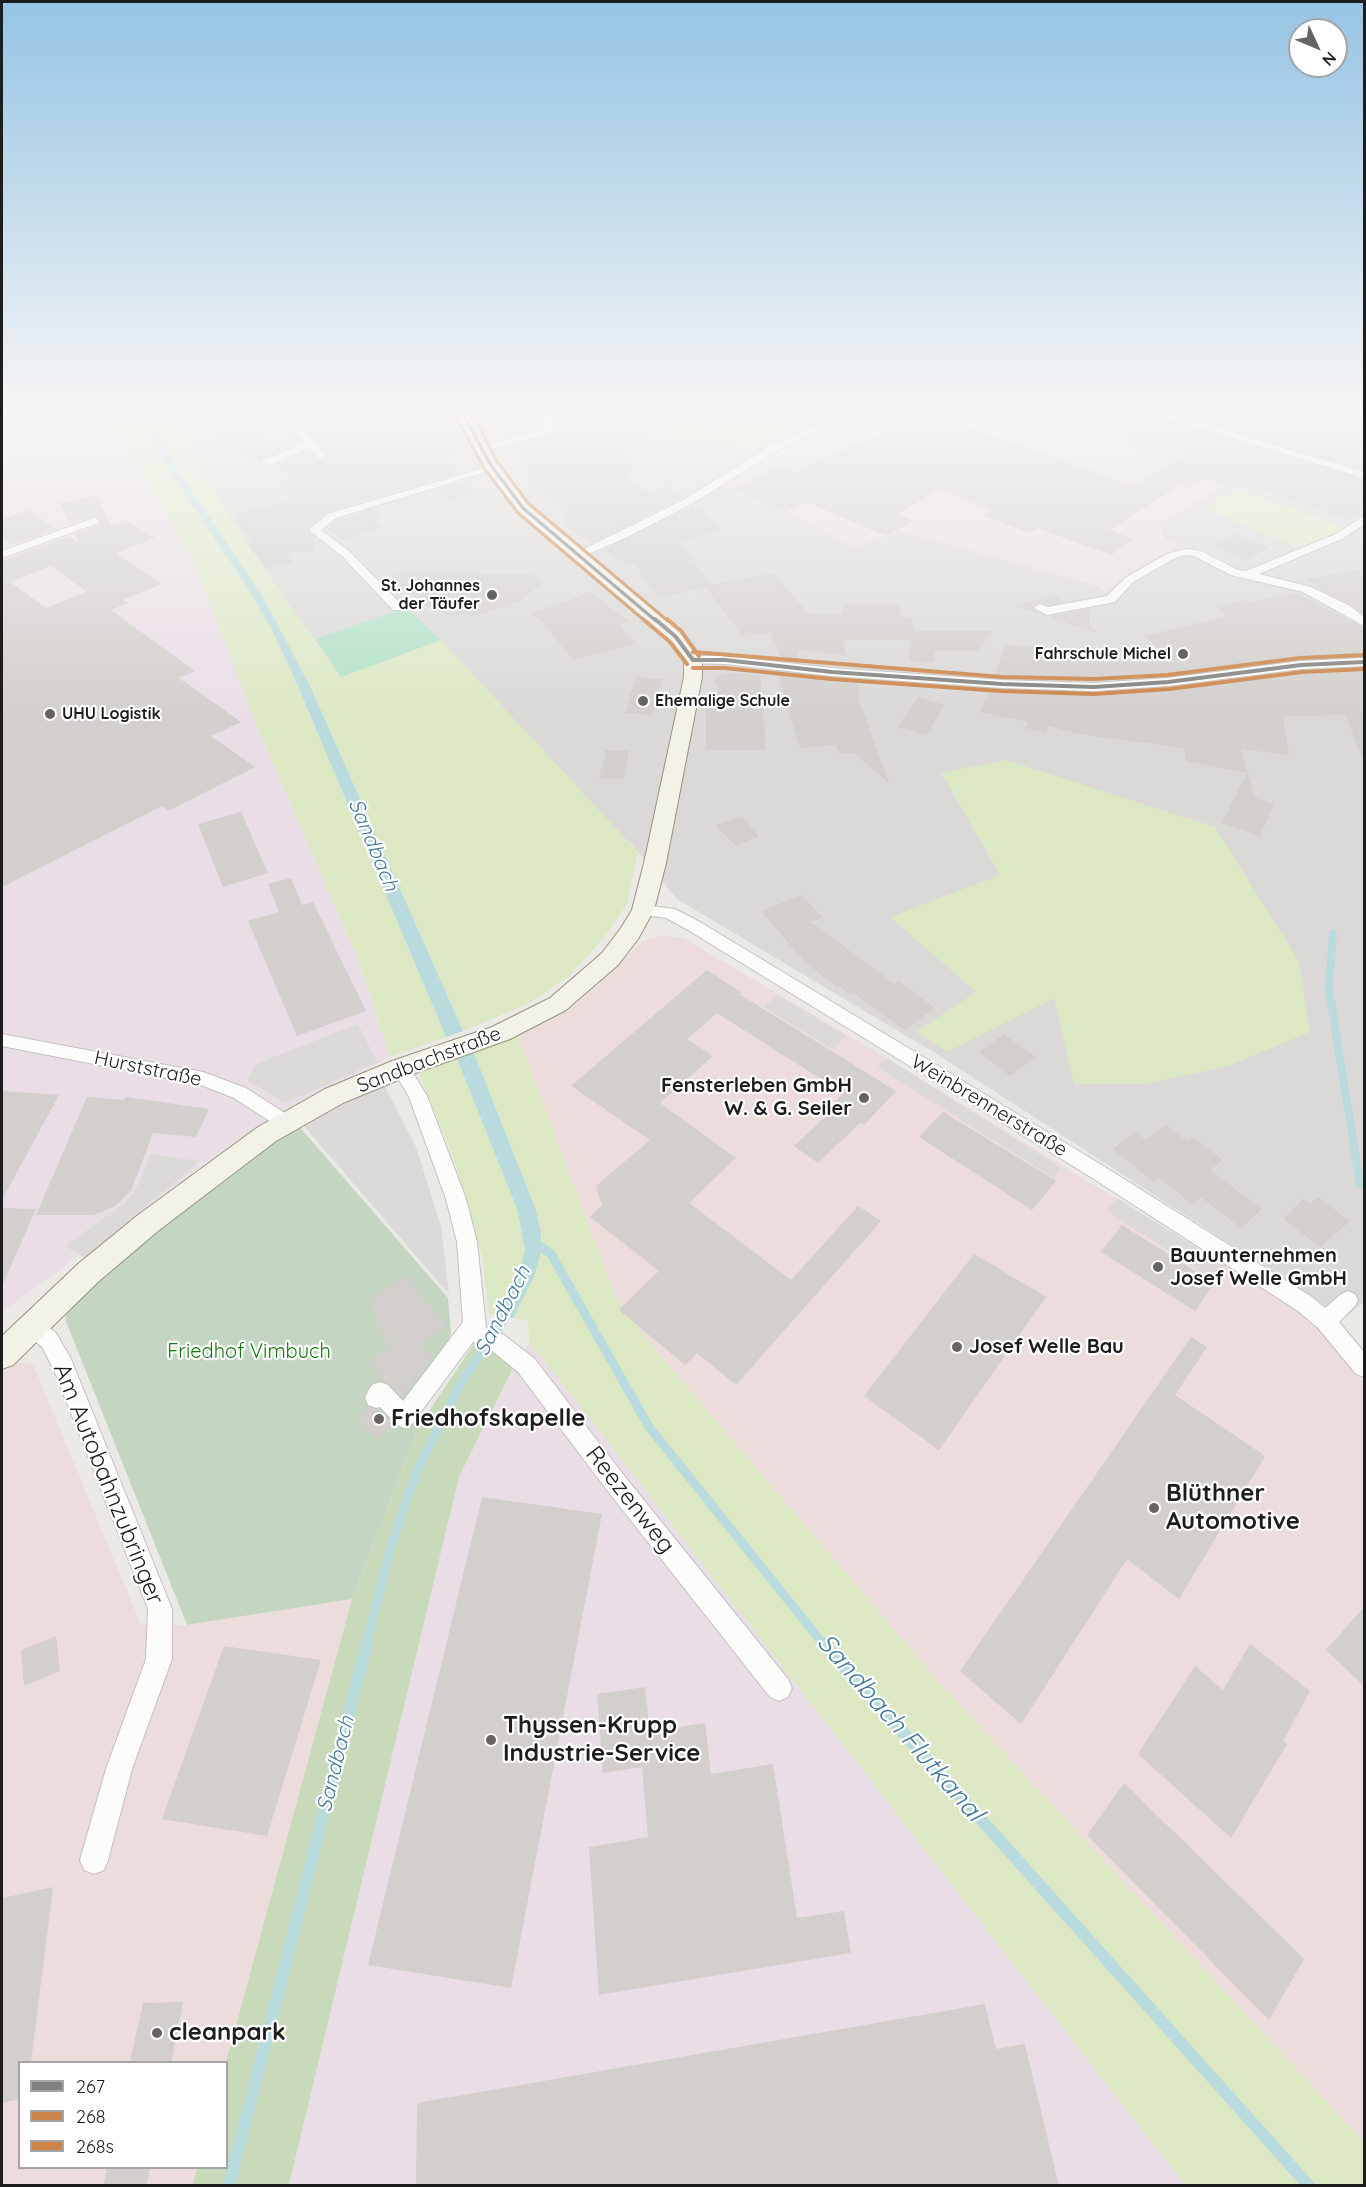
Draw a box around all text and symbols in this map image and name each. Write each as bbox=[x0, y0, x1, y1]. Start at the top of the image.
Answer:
north arrow bbox=[1288, 18, 1348, 78]
text: N bbox=[1318, 48, 1341, 70]
place label: St. Johannes der Täufer bbox=[381, 576, 480, 614]
marker: St. Johannes der Täufer bbox=[485, 588, 499, 602]
place label: Fahrschule Michel bbox=[1035, 644, 1171, 664]
marker: Fahrschule Michel bbox=[1176, 647, 1190, 661]
place label: Ehemalige Schule bbox=[655, 691, 790, 711]
marker: Ehemalige Schule bbox=[636, 694, 650, 708]
place label: UHU Logistik bbox=[62, 704, 161, 724]
marker: UHU Logistik bbox=[43, 707, 57, 721]
water label: Sandbach bbox=[342, 795, 404, 895]
street label: Sandbachstraße bbox=[354, 1022, 504, 1098]
street label: Hurststraße bbox=[92, 1046, 204, 1092]
street label: Weinbrennerstraße bbox=[906, 1050, 1072, 1162]
place label: Fensterleben GmbH W. & G. Seiler bbox=[661, 1074, 852, 1121]
marker: Fensterleben GmbH W. & G. Seiler bbox=[857, 1091, 871, 1105]
place label: Bauunternehmen Josef Welle GmbH bbox=[1170, 1244, 1347, 1291]
marker: Bauunternehmen Josef Welle GmbH bbox=[1151, 1260, 1165, 1274]
water label: Sandbach bbox=[470, 1262, 536, 1360]
place label: Josef Welle Bau bbox=[969, 1335, 1124, 1359]
park label: Friedhof Vimbuch bbox=[167, 1340, 331, 1364]
marker: Josef Welle Bau bbox=[950, 1340, 964, 1354]
street label: Am Autobahnzubringer bbox=[46, 1359, 170, 1609]
place label: Friedhofskapelle bbox=[391, 1405, 585, 1433]
marker: Friedhofskapelle bbox=[372, 1412, 386, 1426]
street label: Reezenweg bbox=[579, 1441, 681, 1559]
place label: Blüthner Automotive bbox=[1166, 1480, 1300, 1536]
marker: Blüthner Automotive bbox=[1147, 1501, 1161, 1515]
water label: Sandbach Flutkanal bbox=[810, 1628, 990, 1828]
place label: Thyssen-Krupp Industrie-Service bbox=[503, 1712, 700, 1768]
water label: Sandbach bbox=[312, 1714, 360, 1814]
marker: Thyssen-Krupp Industrie-Service bbox=[484, 1733, 498, 1747]
place label: cleanpark bbox=[169, 2019, 286, 2047]
marker: cleanpark bbox=[150, 2026, 164, 2040]
legend bbox=[18, 2061, 228, 2169]
text: 267 bbox=[76, 2075, 105, 2098]
text: 268 bbox=[76, 2105, 105, 2128]
text: 268s bbox=[76, 2135, 114, 2158]

